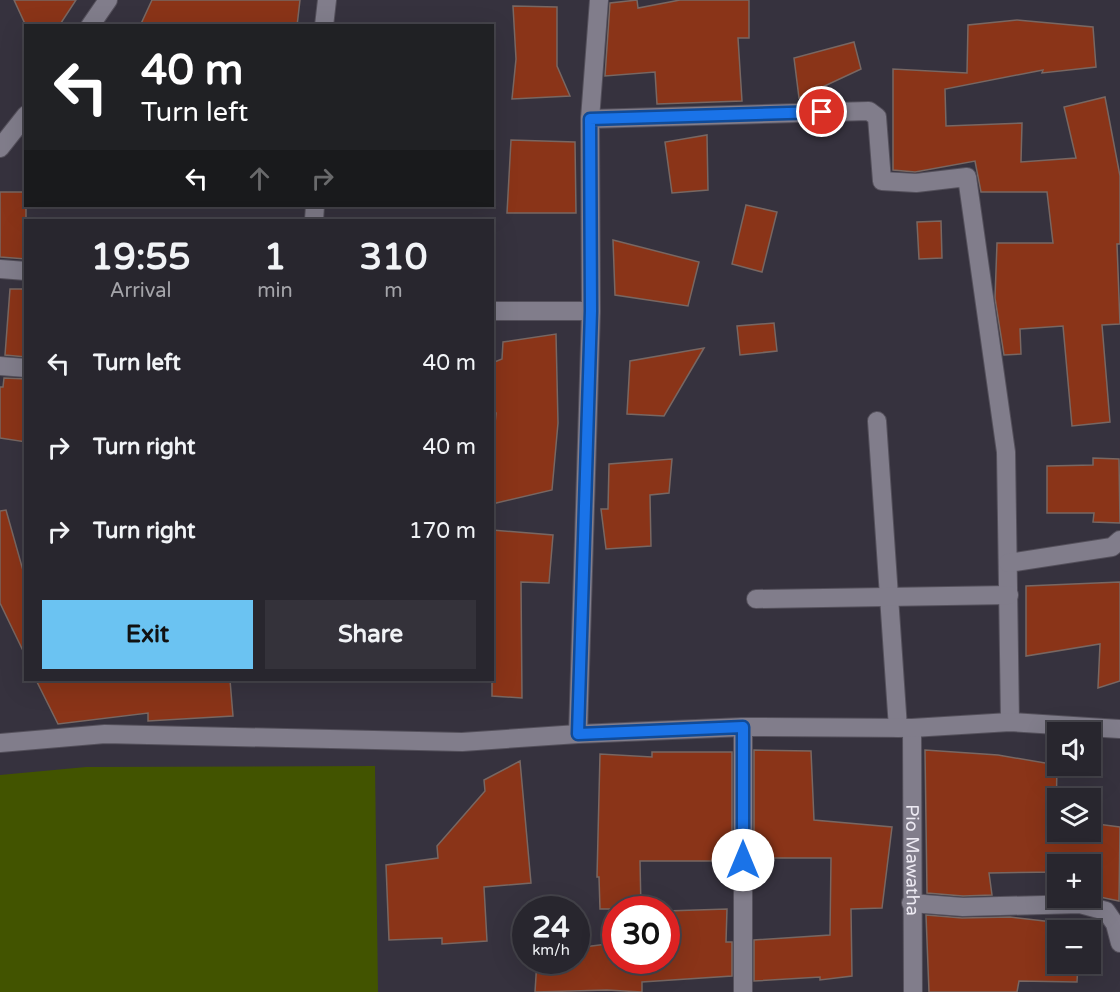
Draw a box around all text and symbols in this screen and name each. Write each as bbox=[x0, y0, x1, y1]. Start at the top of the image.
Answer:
text: 40 m bbox=[141, 45, 243, 96]
icon: left bbox=[42, 48, 120, 126]
pin bbox=[796, 86, 847, 137]
icon: arrive bbox=[805, 95, 838, 128]
text: Turn left bbox=[141, 96, 248, 129]
icon: left bbox=[180, 162, 213, 195]
icon: ahead bbox=[243, 162, 276, 195]
icon: right bbox=[306, 162, 339, 195]
text: 19:55 bbox=[91, 236, 191, 279]
text: 1 bbox=[264, 236, 286, 279]
text: 310 bbox=[359, 236, 427, 279]
text: Arrival bbox=[110, 279, 172, 303]
text: min bbox=[257, 279, 293, 303]
text: m bbox=[384, 279, 403, 303]
icon: left bbox=[42, 347, 75, 380]
text: Turn left bbox=[93, 350, 181, 376]
text: 40 m bbox=[422, 350, 476, 376]
icon: right bbox=[42, 431, 75, 464]
text: Turn right bbox=[93, 434, 195, 460]
text: 40 m bbox=[422, 434, 476, 460]
icon: right bbox=[42, 515, 75, 548]
text: Turn right bbox=[93, 518, 195, 544]
text: 170 m bbox=[409, 518, 476, 544]
button: Exit bbox=[42, 600, 253, 669]
button: Share bbox=[265, 600, 476, 669]
map controls bbox=[1047, 722, 1101, 974]
button: sound bbox=[1047, 722, 1101, 776]
button: layers bbox=[1047, 788, 1101, 842]
street label: Pio Mawatha bbox=[901, 804, 924, 916]
position arrow bbox=[711, 828, 775, 892]
button: + bbox=[1047, 854, 1101, 908]
speed limit sign: 30 bbox=[602, 896, 680, 974]
text: 24 bbox=[532, 909, 570, 946]
button: − bbox=[1047, 920, 1101, 974]
text: km/h bbox=[532, 941, 570, 959]

